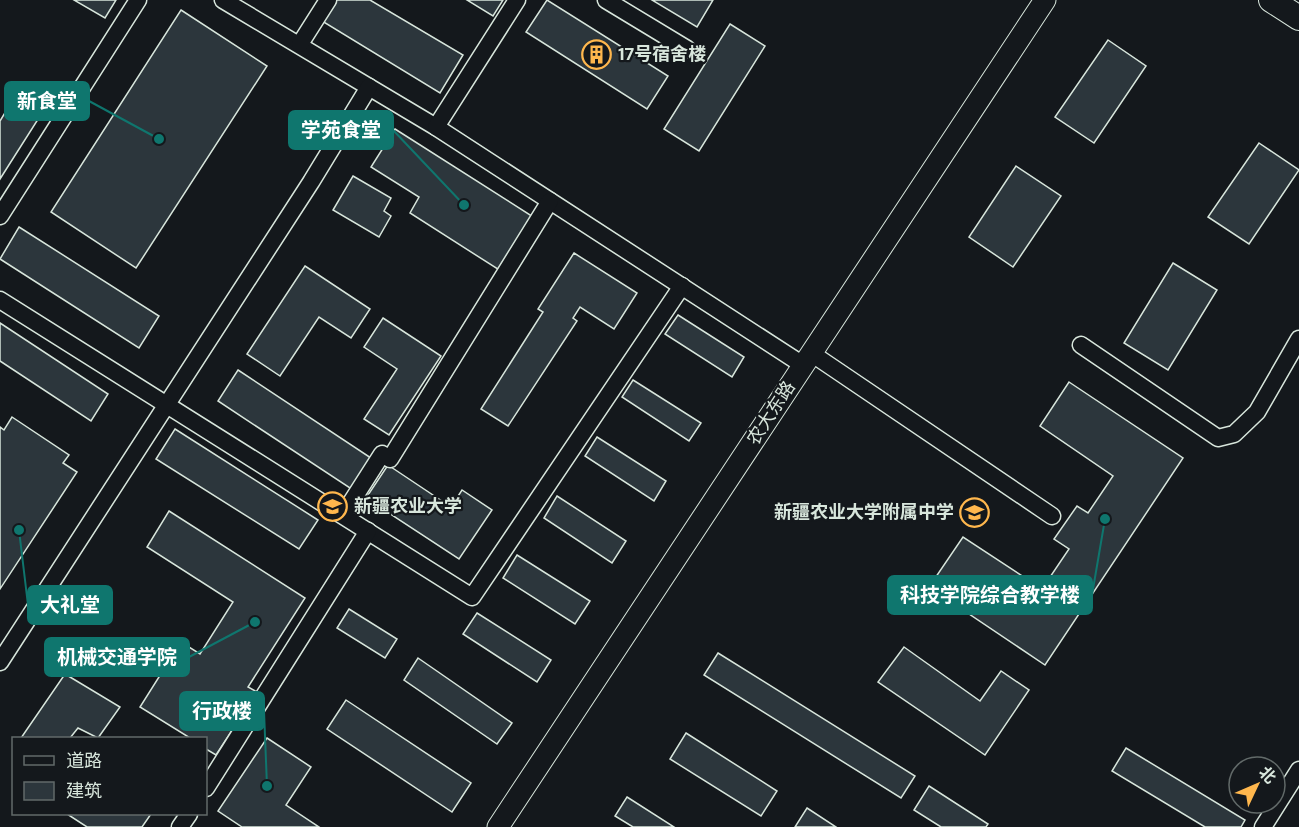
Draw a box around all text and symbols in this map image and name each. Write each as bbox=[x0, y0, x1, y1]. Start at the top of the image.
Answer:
building icon: 17号宿舍楼 bbox=[581, 38, 613, 70]
place label: 17号宿舍楼 bbox=[618, 42, 706, 66]
callout: 新食堂 bbox=[5, 82, 89, 120]
text: 新食堂 bbox=[17, 88, 77, 114]
callout: 学苑食堂 bbox=[289, 111, 393, 149]
text: 学苑食堂 bbox=[301, 117, 381, 143]
street label: 农大东路 bbox=[741, 376, 801, 450]
school or university icon: 新疆农业大学 bbox=[317, 490, 349, 522]
place label: 新疆农业大学 bbox=[354, 494, 462, 518]
school or university icon: 新疆农业大学附属中学 bbox=[959, 496, 991, 528]
place label: 新疆农业大学附属中学 bbox=[774, 500, 954, 524]
callout: 科技学院综合教学楼 bbox=[888, 576, 1092, 614]
text: 科技学院综合教学楼 bbox=[900, 582, 1080, 608]
callout: 大礼堂 bbox=[28, 586, 112, 624]
text: 大礼堂 bbox=[40, 592, 100, 618]
callout: 机械交通学院 bbox=[45, 638, 189, 676]
text: 机械交通学院 bbox=[57, 644, 177, 670]
callout: 行政楼 bbox=[180, 692, 264, 730]
text: 行政楼 bbox=[192, 698, 252, 724]
legend bbox=[12, 737, 207, 815]
text: 道路 bbox=[66, 749, 102, 773]
north arrow bbox=[1227, 755, 1287, 815]
text: 北 bbox=[1254, 762, 1281, 788]
text: 建筑 bbox=[66, 779, 102, 803]

